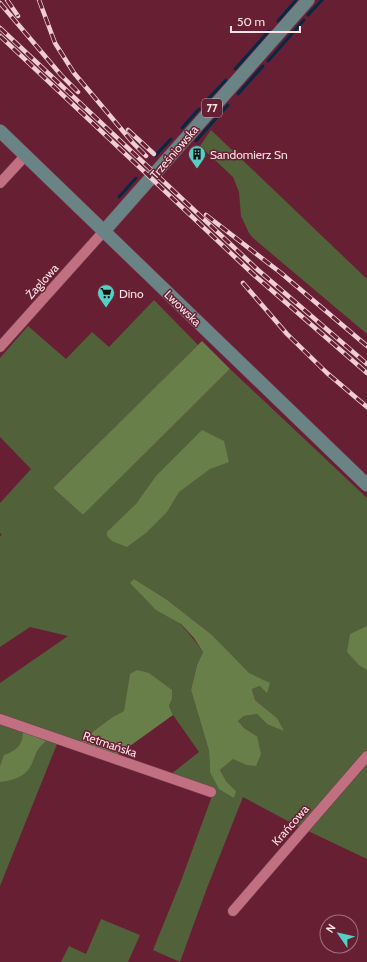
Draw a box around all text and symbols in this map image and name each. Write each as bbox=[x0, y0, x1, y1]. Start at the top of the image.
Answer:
scale bar bbox=[231, 8, 300, 34]
text: 50 m bbox=[237, 14, 265, 29]
road number: 77 bbox=[202, 99, 222, 117]
street label: Trześniowska bbox=[147, 122, 202, 182]
building icon: Sandomierz Sn bbox=[187, 144, 207, 169]
place label: Sandomierz Sn bbox=[210, 147, 288, 162]
street label: Żaglowa bbox=[22, 260, 62, 302]
supermarket icon: Dino bbox=[96, 283, 116, 308]
place label: Dino bbox=[119, 286, 144, 301]
street label: Lwowska bbox=[161, 287, 205, 329]
street label: Retmańska bbox=[81, 728, 139, 760]
street label: Krańcowa bbox=[268, 801, 312, 849]
north arrow bbox=[319, 914, 359, 954]
text: N bbox=[323, 921, 339, 936]

